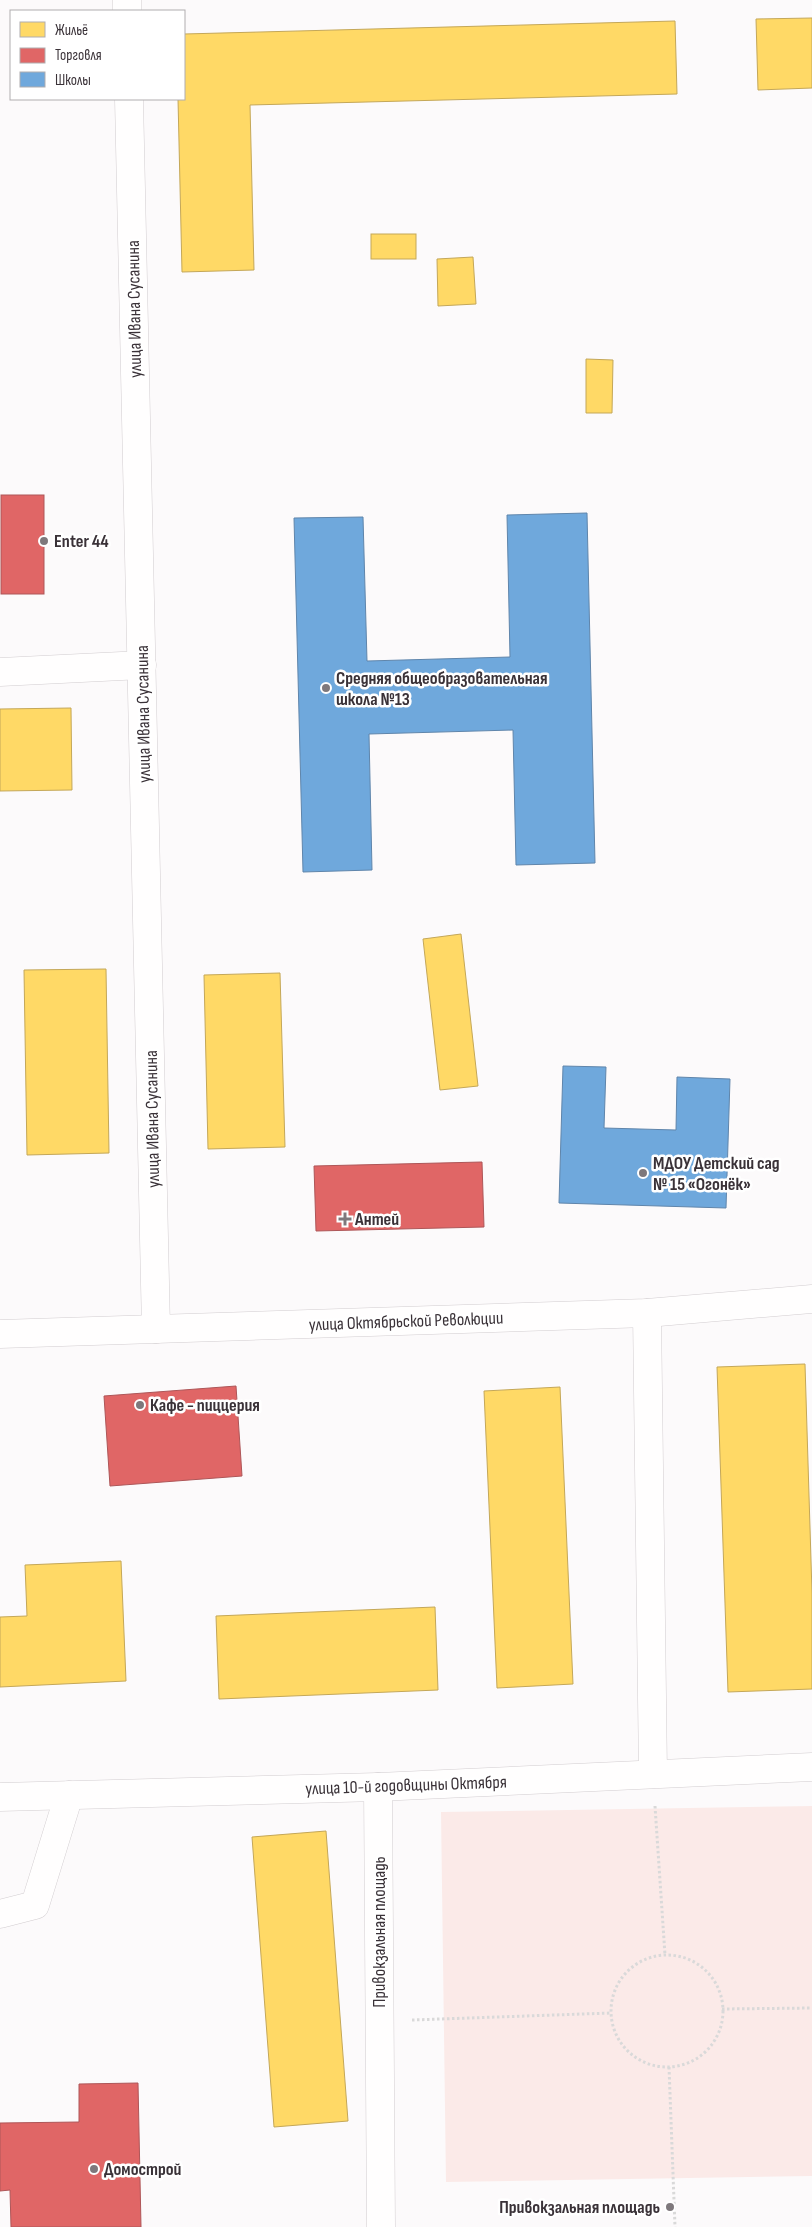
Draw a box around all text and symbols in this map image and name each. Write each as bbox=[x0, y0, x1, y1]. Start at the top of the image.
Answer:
legend bbox=[10, 10, 185, 100]
text: Жильё bbox=[55, 21, 88, 40]
text: Торговля bbox=[55, 46, 102, 65]
text: Школы bbox=[55, 71, 91, 90]
street label: улица Ивана Сусанина bbox=[123, 240, 146, 378]
place label: Enter 44 bbox=[54, 531, 109, 552]
marker: Enter 44 bbox=[38, 535, 50, 547]
street label: улица Ивана Сусанина bbox=[132, 645, 155, 783]
place label: Средняя общеобразовательная школа №13 bbox=[336, 668, 548, 710]
marker: Средняя общеобразовательная школа №13 bbox=[320, 682, 332, 694]
street label: улица Ивана Сусанина bbox=[141, 1050, 164, 1188]
place label: МДОУ Детский сад № 15 «Огонёк» bbox=[653, 1153, 780, 1195]
marker: МДОУ Детский сад № 15 «Огонёк» bbox=[637, 1167, 649, 1179]
place label: Антей bbox=[354, 1209, 399, 1230]
marker: Антей bbox=[339, 1213, 351, 1225]
street label: улица Октябрьской Революции bbox=[308, 1308, 504, 1335]
place label: Кафе - пиццерия bbox=[150, 1395, 260, 1416]
marker: Кафе - пиццерия bbox=[134, 1399, 146, 1411]
street label: улица 10-й годовщины Октября bbox=[305, 1771, 507, 1800]
street label: Привокзальная площадь bbox=[369, 1856, 390, 2008]
place label: Домострой bbox=[104, 2159, 182, 2180]
marker: Домострой bbox=[88, 2163, 100, 2175]
place label: Привокзальная площадь bbox=[499, 2197, 660, 2218]
marker: Привокзальная площадь bbox=[664, 2201, 676, 2213]

